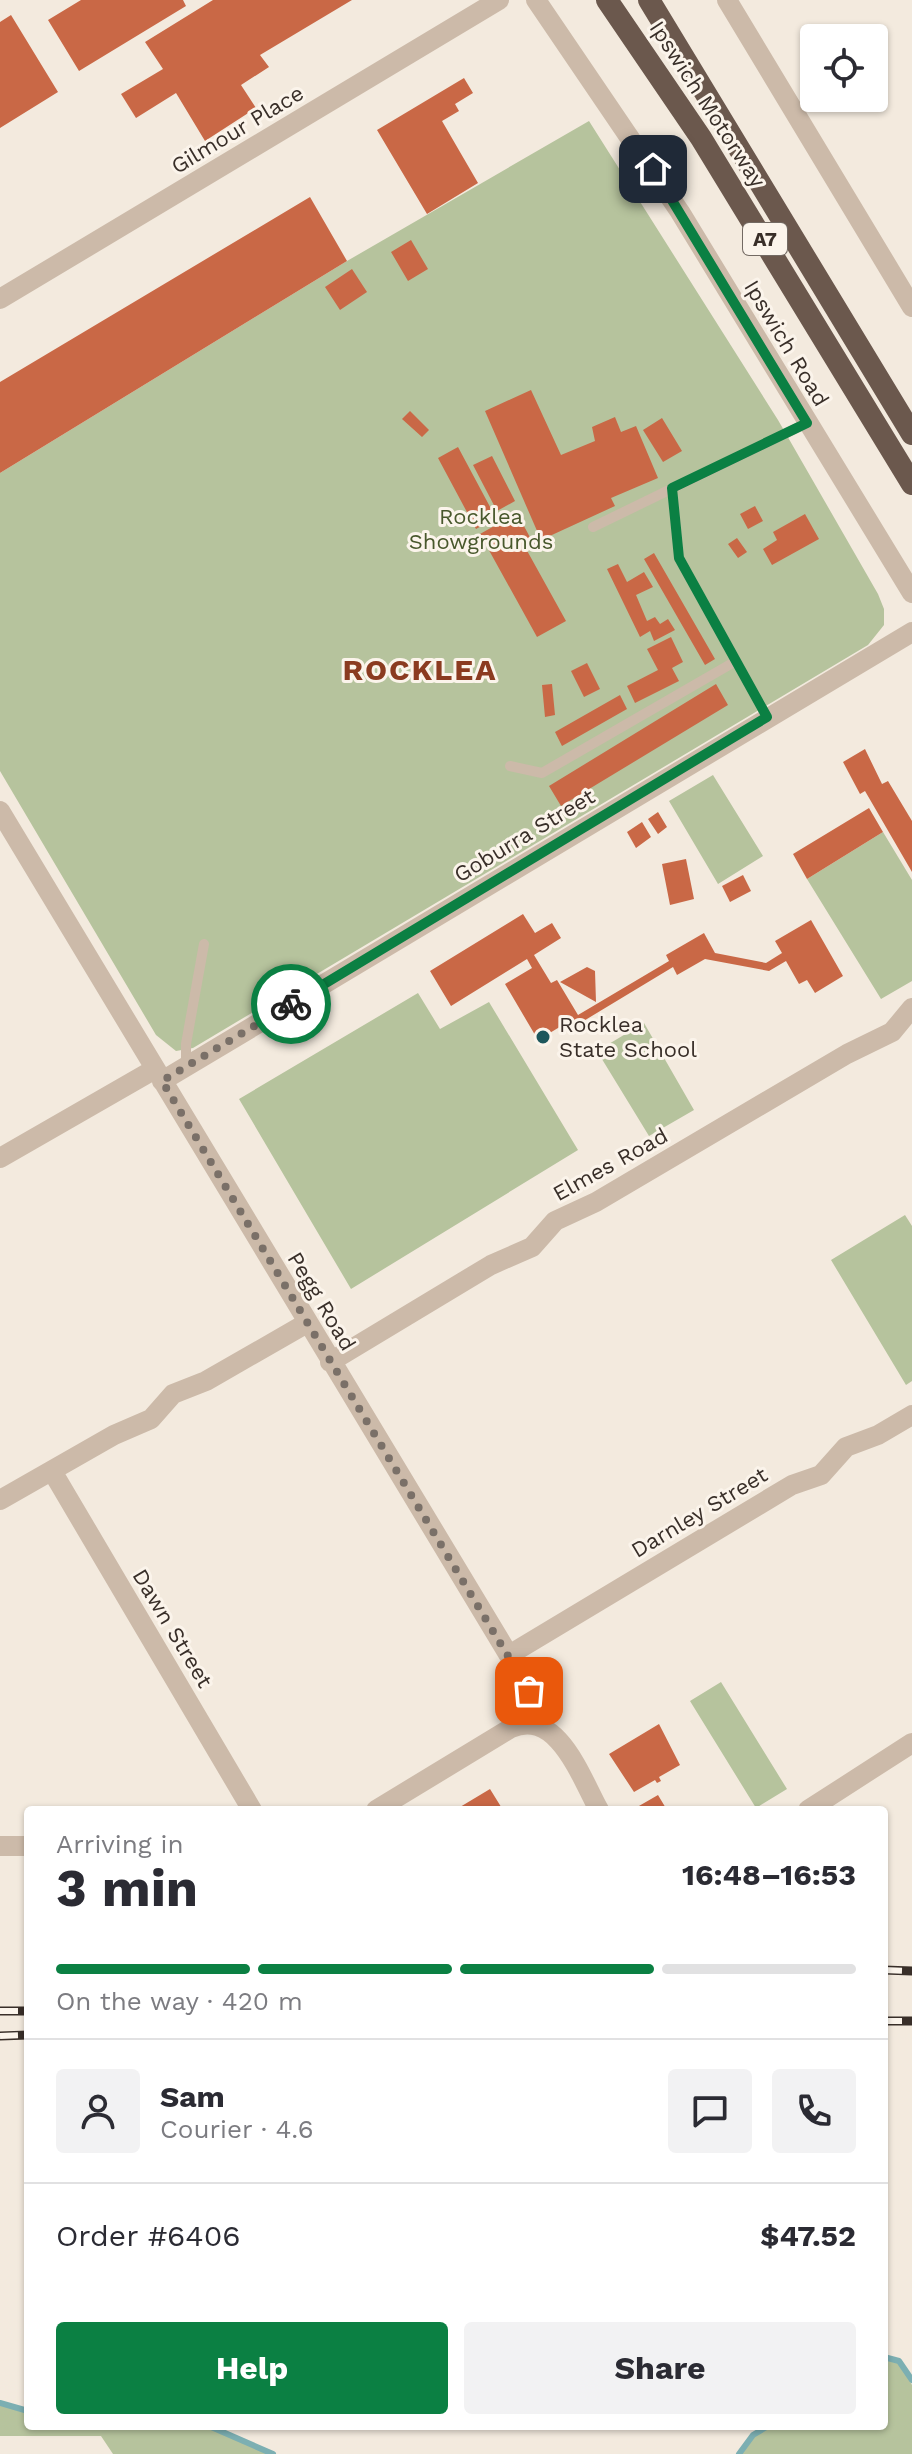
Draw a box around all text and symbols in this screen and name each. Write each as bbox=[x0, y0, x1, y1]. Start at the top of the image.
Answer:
street label: Ipswich Motorway bbox=[645, 16, 771, 193]
map controls bbox=[800, 24, 888, 112]
button: locate bbox=[800, 24, 888, 112]
street label: Gilmour Place bbox=[167, 80, 308, 179]
pin bbox=[619, 135, 687, 203]
icon: home bbox=[631, 147, 675, 191]
road number: A7 bbox=[743, 223, 787, 255]
street label: Ipswich Road bbox=[739, 276, 834, 411]
park label: Rocklea Showgrounds bbox=[409, 504, 553, 554]
district label: ROCKLEA bbox=[342, 652, 498, 687]
street label: Goburra Street bbox=[449, 784, 599, 887]
courier bbox=[251, 964, 331, 1044]
icon: bike bbox=[269, 982, 313, 1026]
place label: Rocklea State School bbox=[559, 1012, 697, 1062]
marker: Rocklea State School bbox=[534, 1028, 552, 1046]
street label: Elmes Road bbox=[549, 1123, 672, 1206]
street label: Pegg Road bbox=[282, 1247, 361, 1355]
street label: Darnley Street bbox=[627, 1462, 772, 1563]
street label: Dawn Street bbox=[127, 1564, 218, 1692]
pin bbox=[495, 1657, 563, 1725]
icon: bag bbox=[507, 1669, 551, 1713]
text: Arriving in bbox=[56, 1829, 184, 1859]
text: 16:48–16:53 bbox=[682, 1857, 856, 1892]
text: 3 min bbox=[56, 1858, 198, 1919]
text: On the way · 420 m bbox=[56, 1986, 303, 2016]
button: person bbox=[56, 2069, 140, 2153]
button: chat bbox=[668, 2069, 752, 2153]
button: phone bbox=[772, 2069, 856, 2153]
text: Sam bbox=[160, 2079, 225, 2114]
text: Courier · 4.6 bbox=[160, 2114, 314, 2144]
text: Order #6406 bbox=[56, 2218, 241, 2253]
text: $47.52 bbox=[760, 2218, 856, 2253]
button: Help bbox=[56, 2322, 448, 2414]
button: Share bbox=[464, 2322, 856, 2414]

